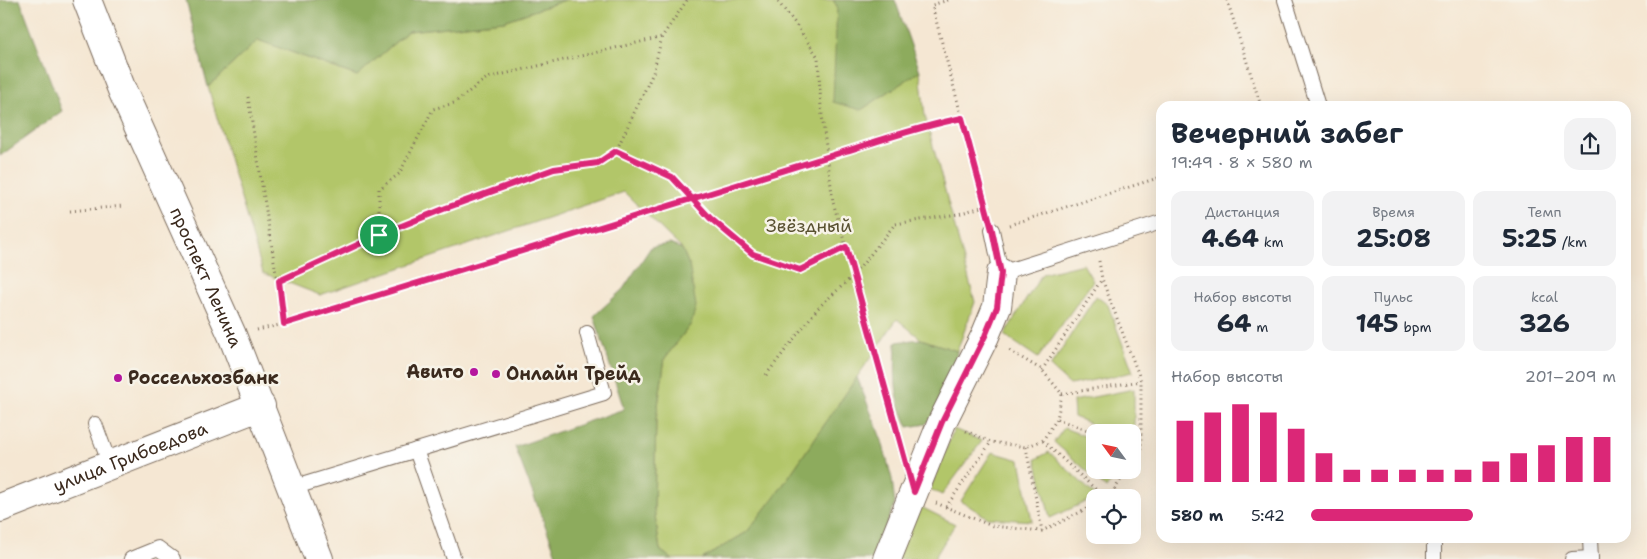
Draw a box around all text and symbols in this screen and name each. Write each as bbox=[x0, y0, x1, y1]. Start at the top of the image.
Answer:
text: Вечерний забег bbox=[1171, 114, 1403, 152]
button: share bbox=[1564, 118, 1616, 170]
text: 19:49 · 8 × 580 m bbox=[1171, 152, 1313, 173]
street label: проспект Ленина bbox=[164, 203, 248, 351]
text: Дистанция bbox=[1205, 203, 1280, 221]
text: Время bbox=[1372, 203, 1415, 221]
text: Темп bbox=[1528, 203, 1561, 221]
pin bbox=[358, 214, 400, 256]
park label: Звёздный bbox=[766, 214, 852, 238]
icon: arrive bbox=[365, 221, 393, 249]
text: 4.64 bbox=[1201, 221, 1259, 255]
text: 25:08 bbox=[1356, 221, 1431, 255]
text: 5:25 bbox=[1502, 221, 1557, 255]
text: km bbox=[1259, 233, 1284, 251]
text: /km bbox=[1557, 233, 1587, 251]
text: Набор высоты bbox=[1193, 288, 1292, 306]
text: Пульс bbox=[1374, 288, 1413, 306]
text: kcal bbox=[1531, 288, 1558, 306]
text: 64 bbox=[1217, 306, 1252, 340]
text: 145 bbox=[1355, 306, 1399, 340]
text: 326 bbox=[1519, 306, 1570, 340]
text: m bbox=[1252, 318, 1268, 336]
text: bpm bbox=[1399, 318, 1432, 336]
place label: Авито bbox=[406, 360, 464, 384]
place label: Онлайн Трейд bbox=[506, 362, 641, 386]
place label: Россельхозбанк bbox=[128, 366, 279, 390]
marker: Авито bbox=[468, 366, 480, 378]
text: Набор высоты bbox=[1171, 366, 1283, 387]
text: 201–209 m bbox=[1525, 366, 1616, 387]
marker: Онлайн Трейд bbox=[490, 368, 502, 380]
marker: Россельхозбанк bbox=[112, 372, 124, 384]
street label: улица Грибоедова bbox=[50, 416, 211, 498]
north arrow bbox=[1086, 424, 1141, 479]
map controls bbox=[1086, 424, 1141, 544]
button: locate bbox=[1086, 489, 1141, 544]
text: 580 m bbox=[1171, 505, 1223, 526]
text: 5:42 bbox=[1251, 505, 1285, 526]

